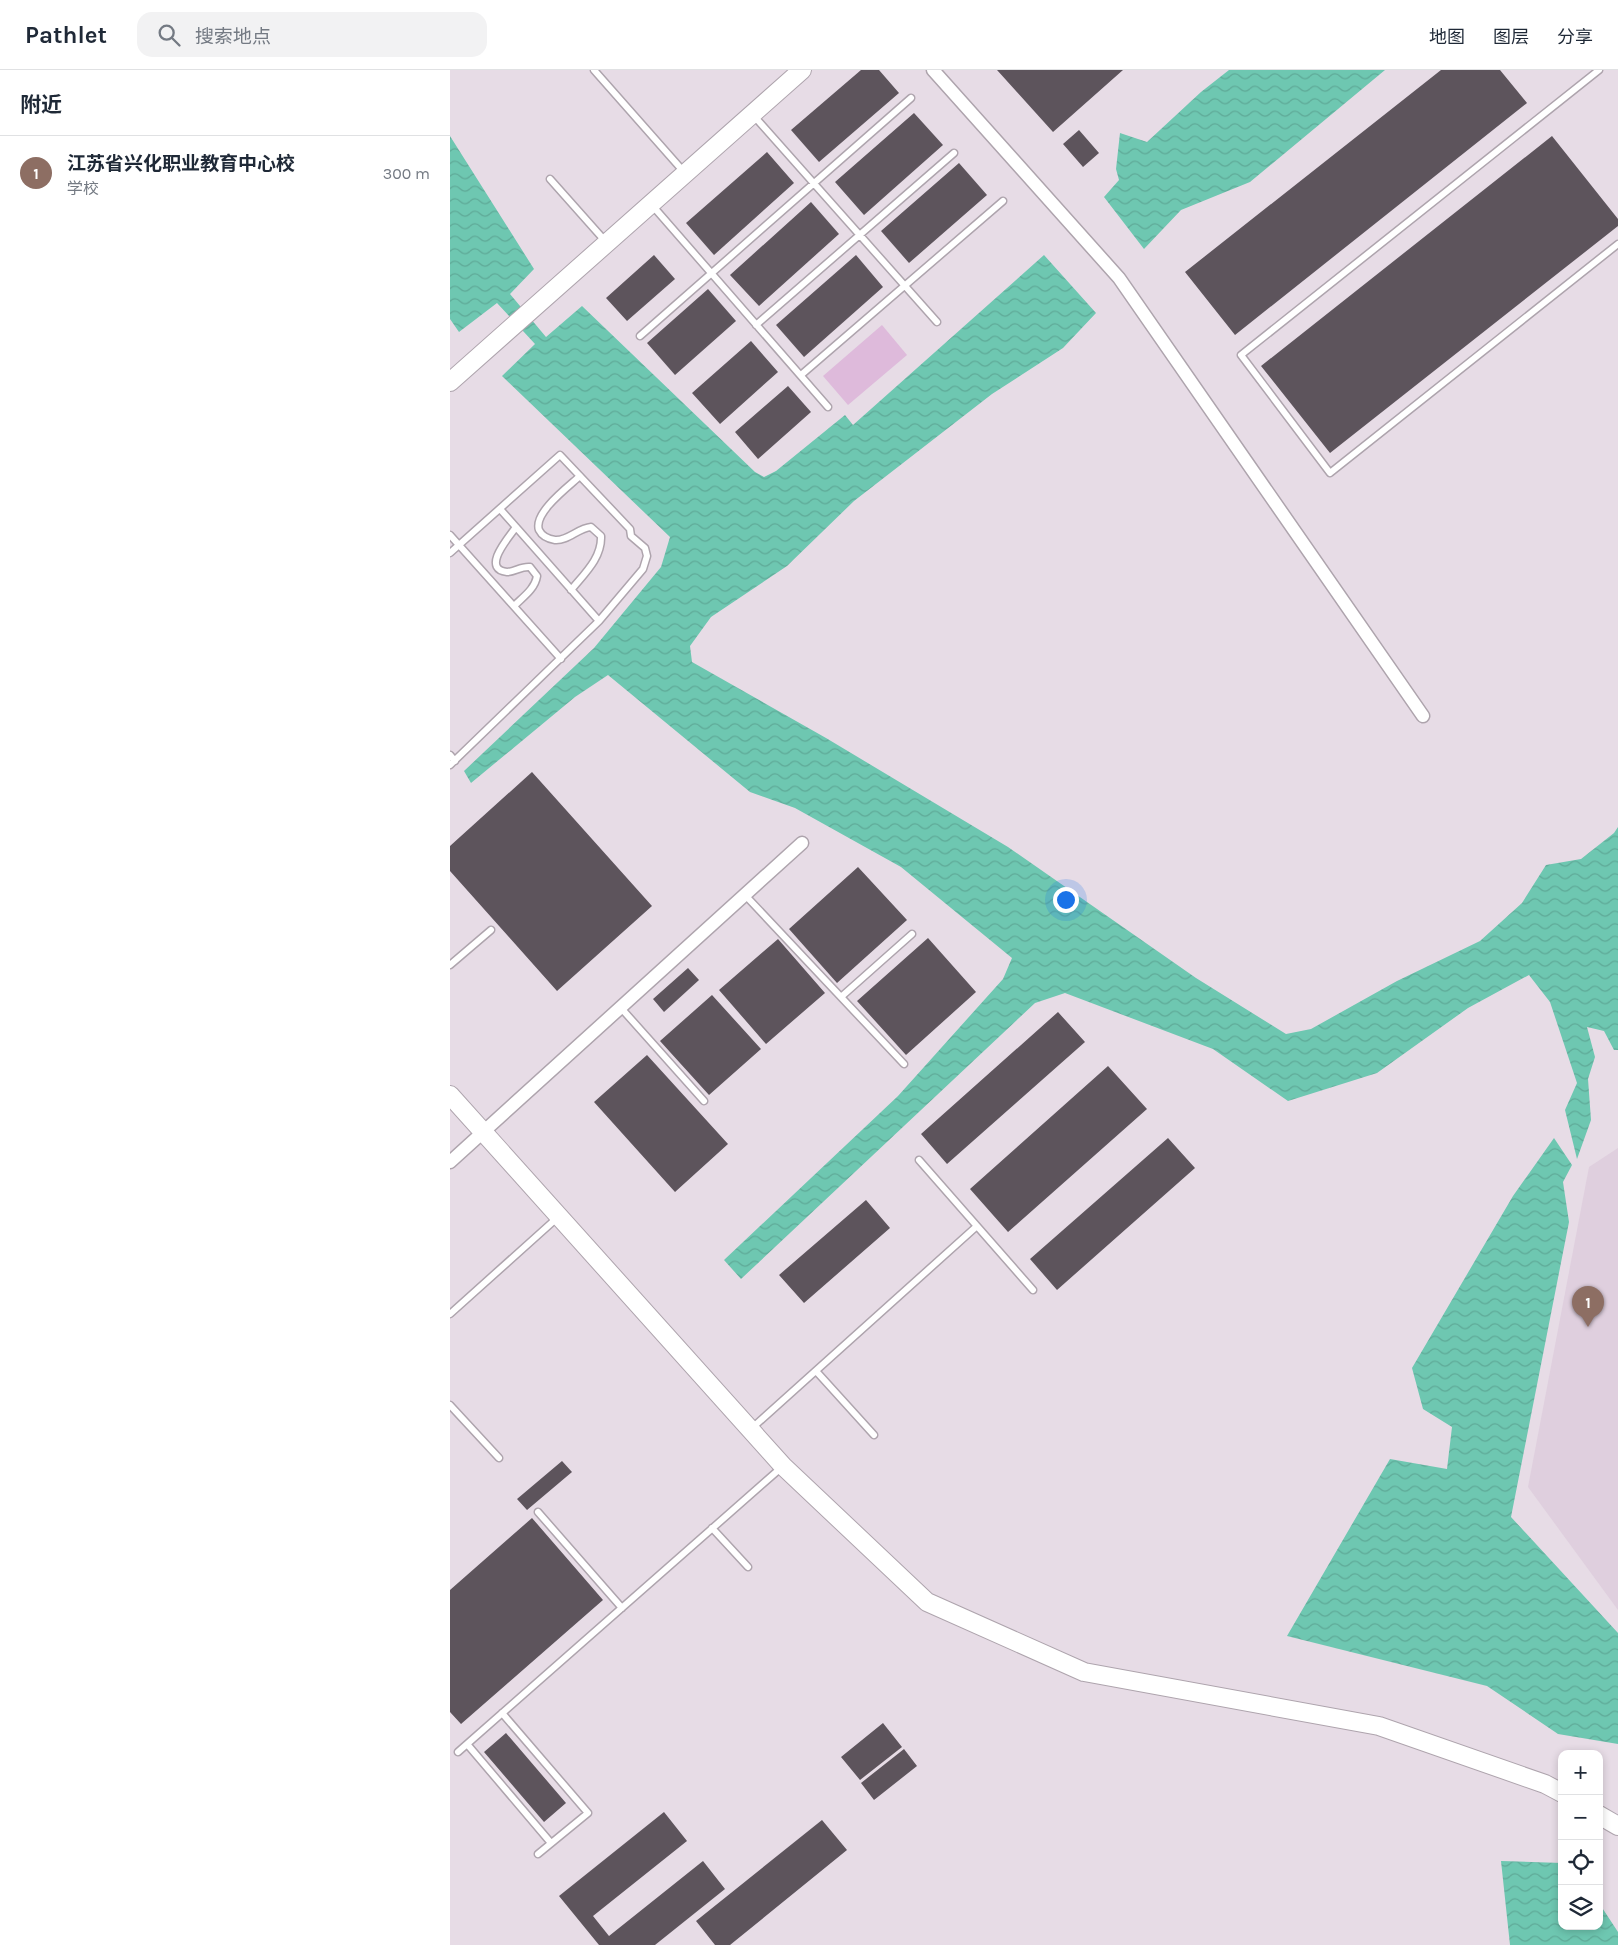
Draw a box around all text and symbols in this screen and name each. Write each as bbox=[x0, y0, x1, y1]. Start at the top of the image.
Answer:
search box bbox=[137, 12, 487, 57]
text: Pathlet bbox=[25, 21, 107, 49]
icon: search bbox=[155, 21, 183, 49]
text: 搜索地点 bbox=[195, 26, 271, 48]
text: 地图 bbox=[1429, 26, 1465, 48]
text: 图层 bbox=[1493, 26, 1529, 48]
text: 分享 bbox=[1557, 26, 1593, 48]
text: 附近 bbox=[20, 93, 62, 117]
text: 江苏省兴化职业教育中心校 bbox=[67, 153, 295, 175]
text: 1 bbox=[33, 164, 39, 183]
text: 300 m bbox=[383, 164, 430, 183]
text: 学校 bbox=[67, 179, 99, 198]
your location bbox=[1053, 887, 1079, 913]
pin: 1 bbox=[1572, 1286, 1604, 1327]
map controls bbox=[1558, 1750, 1603, 1930]
button: + bbox=[1558, 1750, 1603, 1795]
button: − bbox=[1558, 1795, 1603, 1840]
button: locate bbox=[1558, 1840, 1603, 1885]
button: layers bbox=[1558, 1885, 1603, 1930]

